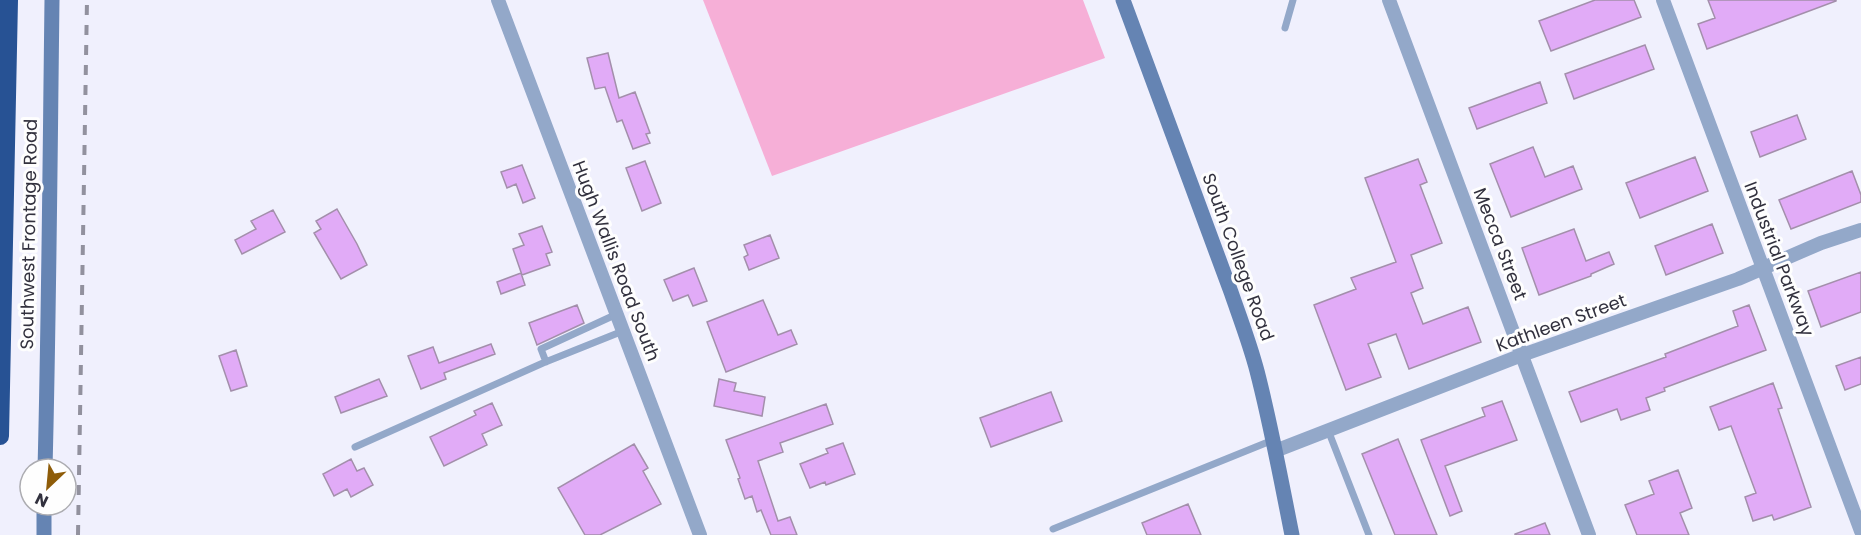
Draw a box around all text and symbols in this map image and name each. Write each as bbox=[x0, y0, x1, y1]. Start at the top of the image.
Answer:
street label: Southwest Frontage Road bbox=[14, 118, 43, 350]
street label: Hugh Wallis Road South bbox=[567, 157, 666, 365]
street label: South College Road bbox=[1196, 169, 1280, 344]
street label: Industrial Parkway bbox=[1738, 178, 1820, 340]
street label: Mecca Street bbox=[1468, 184, 1533, 303]
street label: Kathleen Street bbox=[1492, 287, 1629, 358]
north arrow bbox=[18, 457, 78, 517]
text: N bbox=[31, 487, 52, 513]

